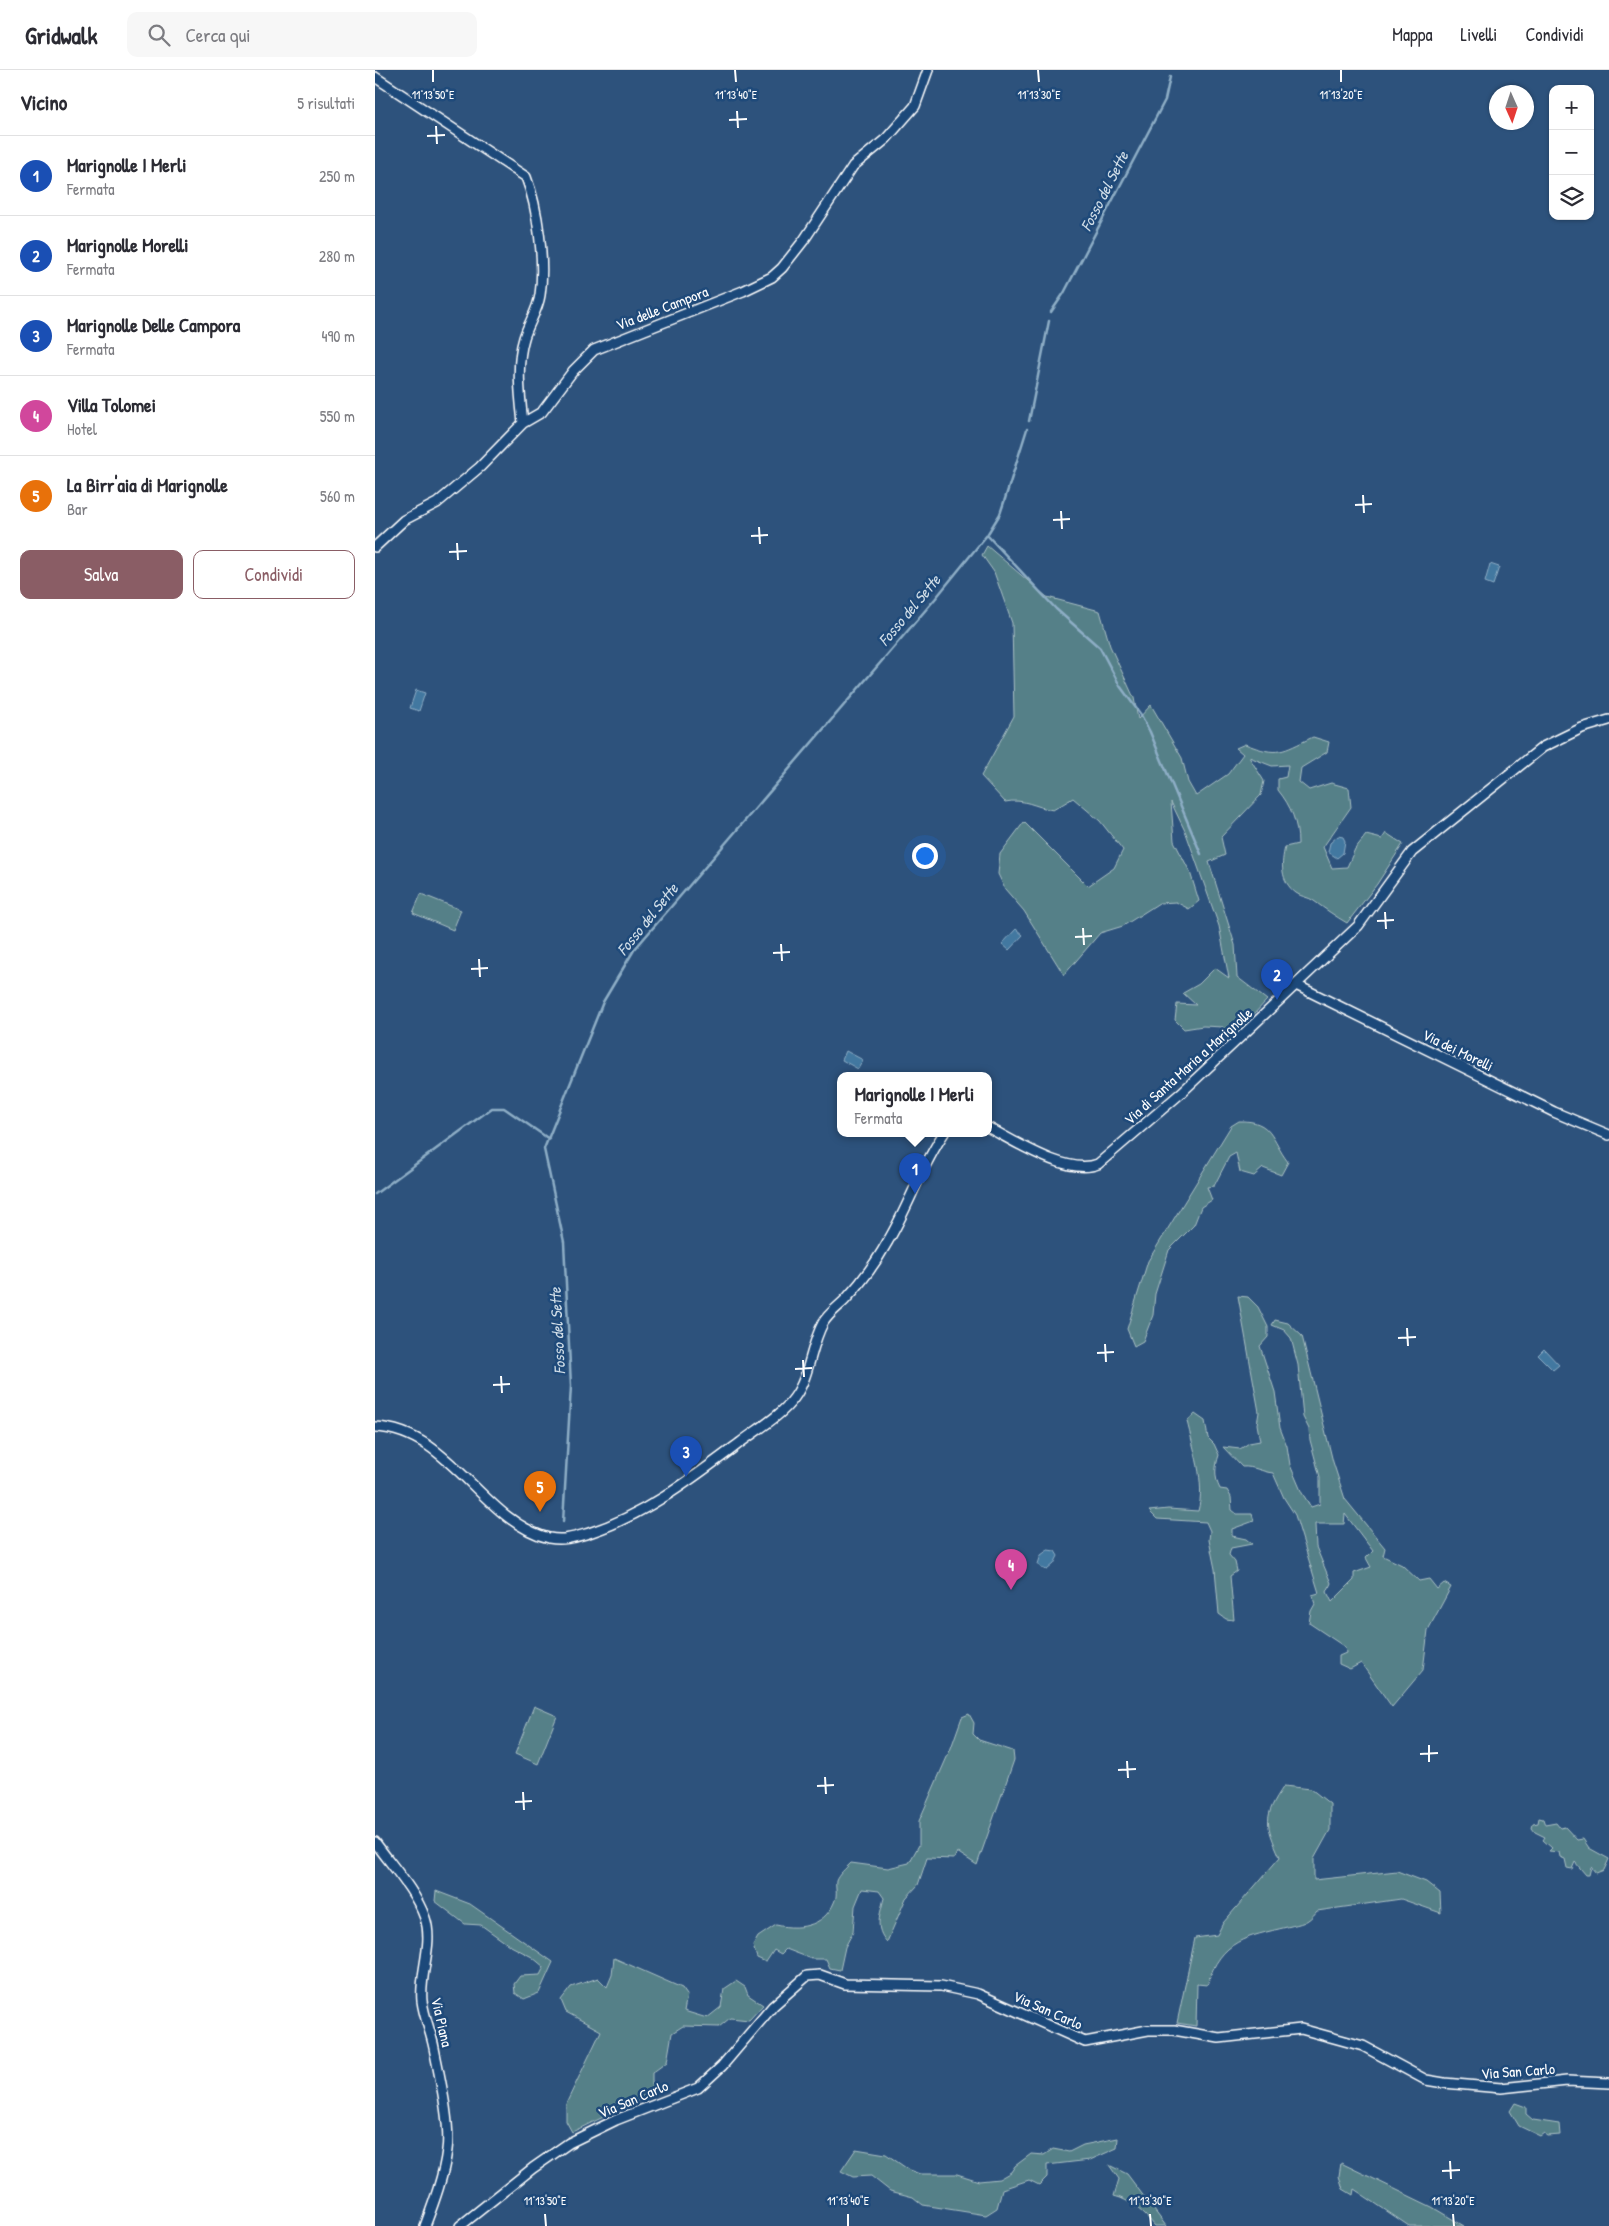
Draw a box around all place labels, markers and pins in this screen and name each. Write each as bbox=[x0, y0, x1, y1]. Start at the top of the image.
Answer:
pin: 2 bbox=[1261, 959, 1293, 1000]
pin: 1 bbox=[899, 1153, 931, 1194]
pin: 3 bbox=[670, 1436, 702, 1477]
pin: 5 bbox=[524, 1471, 556, 1512]
pin: 4 bbox=[995, 1549, 1027, 1590]

